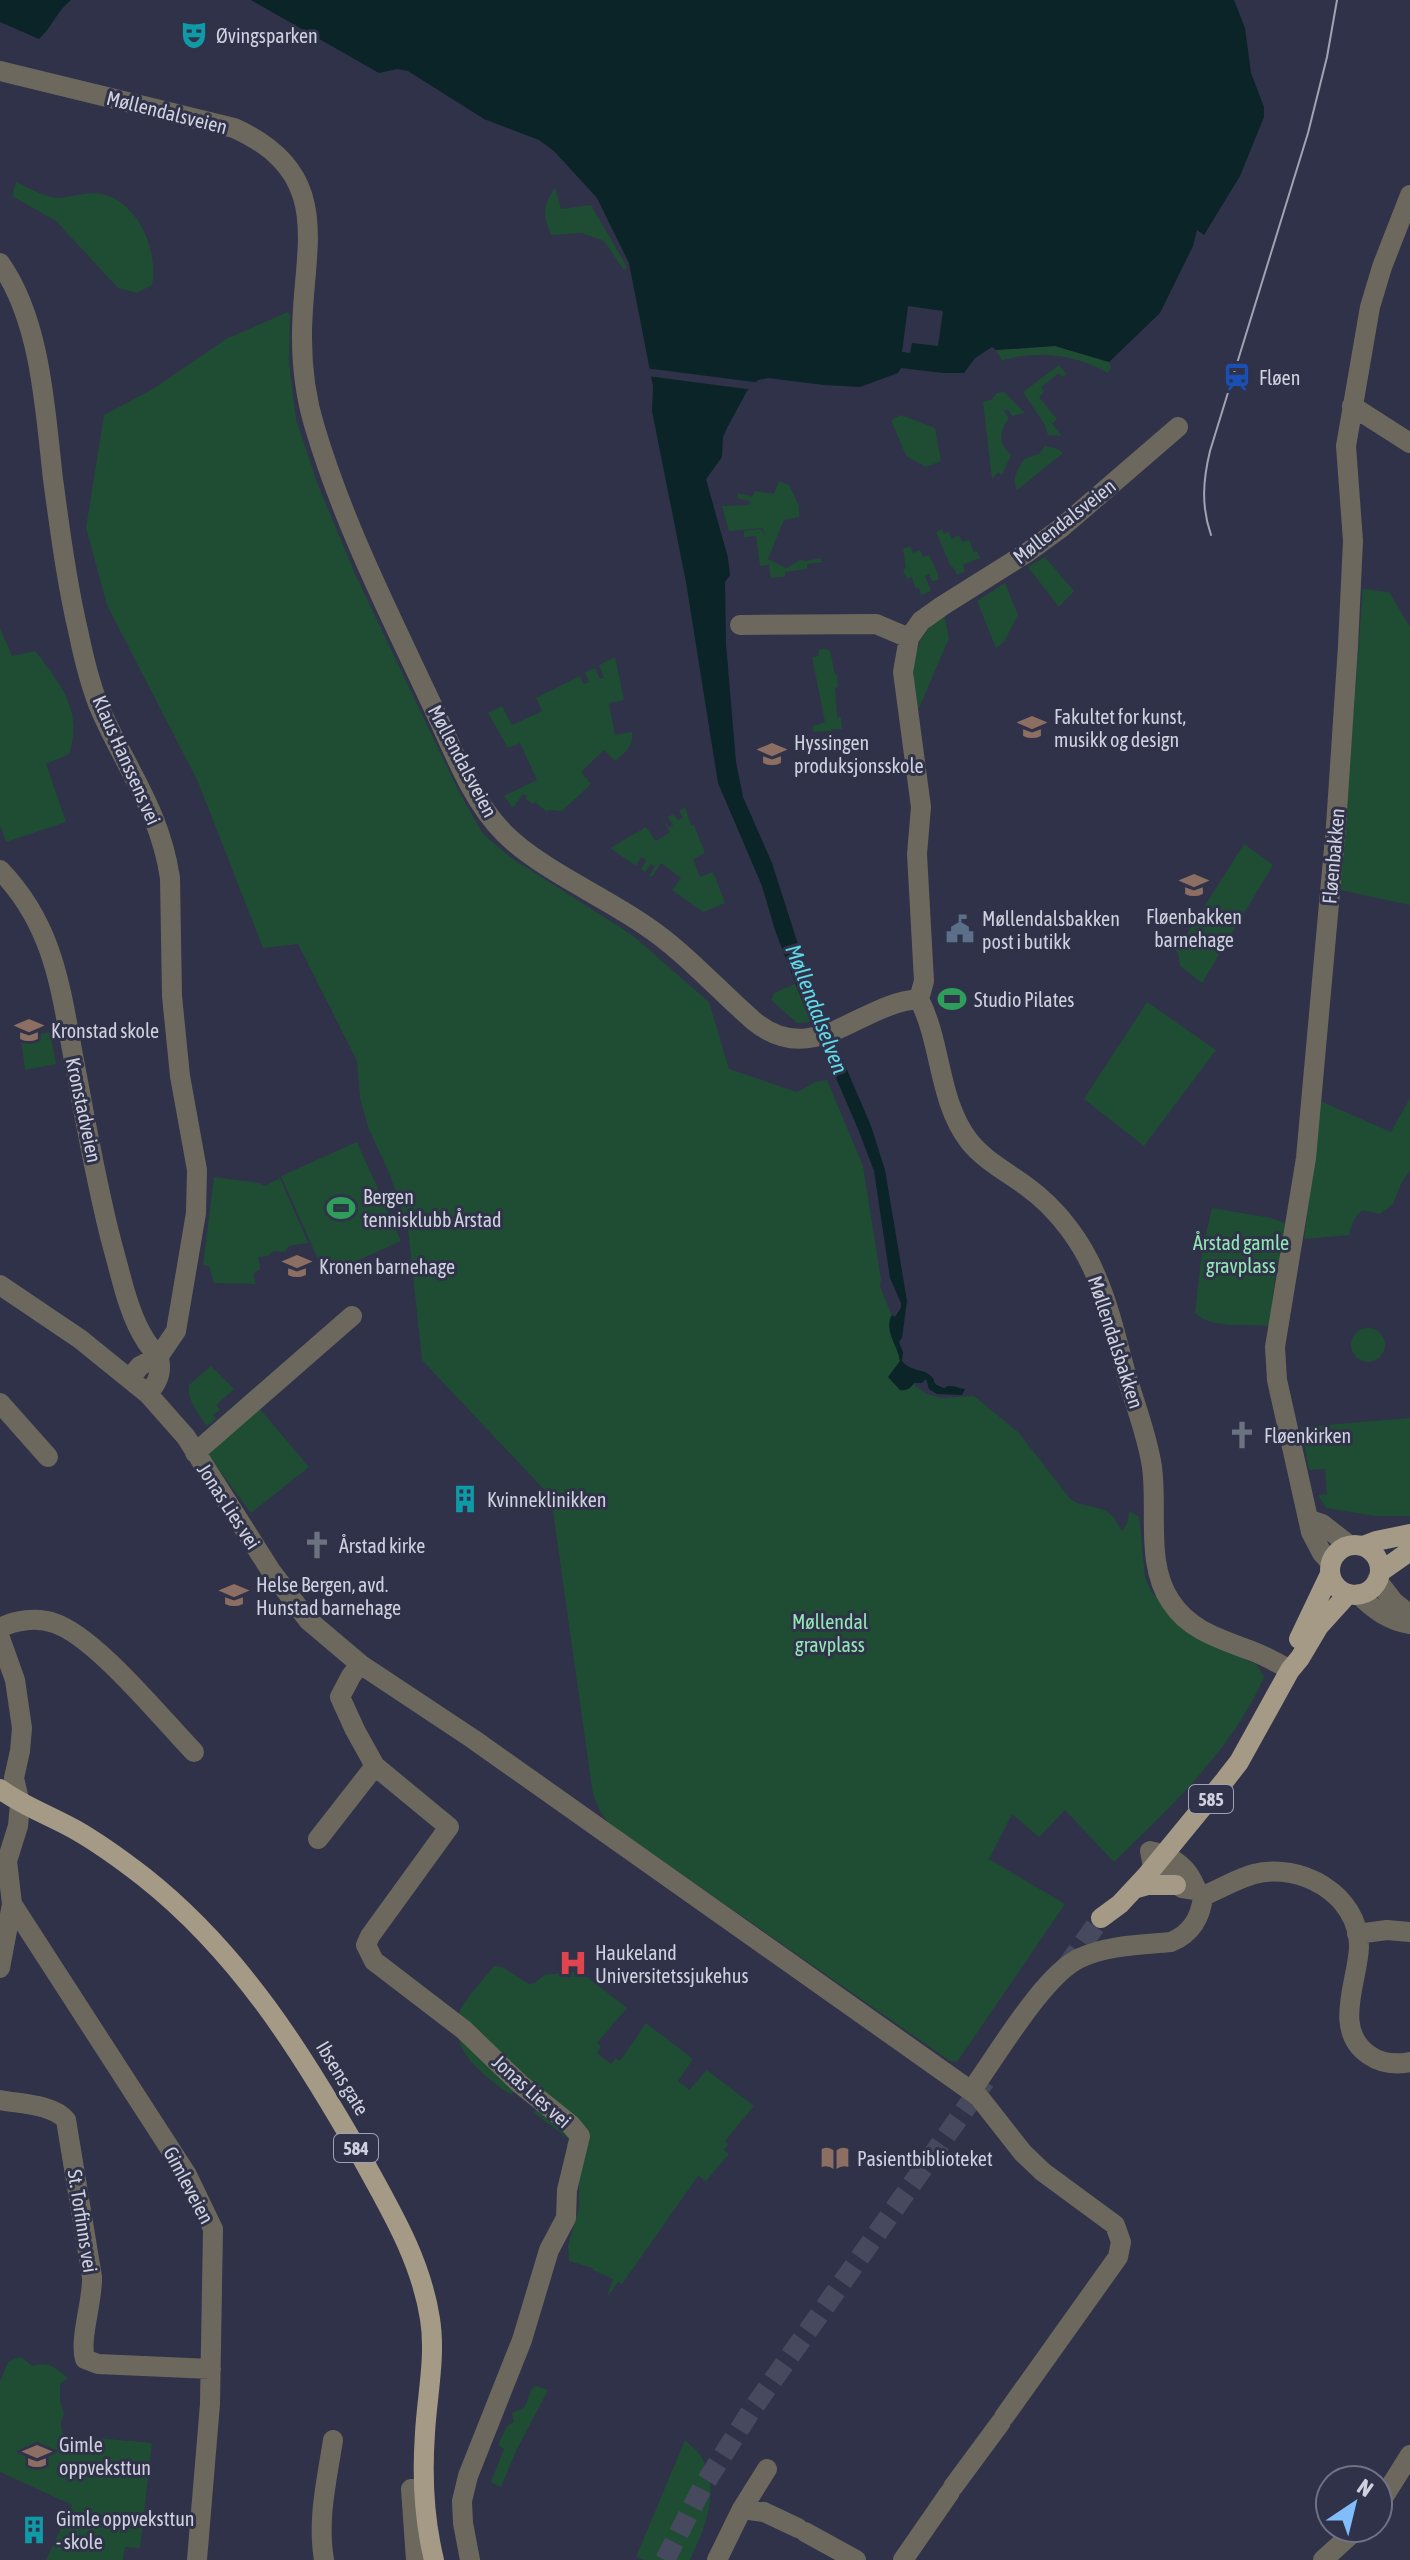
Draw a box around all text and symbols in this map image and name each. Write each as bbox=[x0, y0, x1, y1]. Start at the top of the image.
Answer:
theatre icon: Øvingsparken bbox=[179, 20, 209, 50]
place label: Øvingsparken bbox=[216, 24, 318, 47]
street label: Møllendalsveien bbox=[104, 86, 230, 138]
station icon: Fløen bbox=[1222, 362, 1252, 392]
place label: Fløen bbox=[1259, 366, 1300, 389]
street label: Møllendalsveien bbox=[1008, 474, 1120, 568]
street label: Klaus Hanssens vei bbox=[88, 692, 166, 828]
street label: Møllendalsveien bbox=[424, 701, 502, 821]
place label: Fakultet for kunst, musikk og design bbox=[1054, 705, 1186, 751]
school or university icon: Fakultet for kunst, musikk og design bbox=[1017, 712, 1047, 742]
place label: Hyssingen produksjonsskole bbox=[794, 731, 924, 777]
school or university icon: Hyssingen produksjonsskole bbox=[757, 739, 787, 769]
street label: Fløenbakken bbox=[1317, 807, 1349, 905]
school or university icon: Fløenbakken barnehage bbox=[1179, 870, 1209, 900]
place label: Fløenbakken barnehage bbox=[1146, 905, 1242, 951]
place label: Møllendalsbakken post i butikk bbox=[982, 907, 1120, 953]
public building icon: Møllendalsbakken post i butikk bbox=[945, 914, 975, 944]
water label: Møllendalselven bbox=[780, 941, 854, 1078]
sports icon: Studio Pilates bbox=[937, 984, 967, 1014]
place label: Studio Pilates bbox=[974, 988, 1074, 1011]
school or university icon: Kronstad skole bbox=[14, 1015, 44, 1045]
place label: Kronstad skole bbox=[51, 1019, 159, 1042]
street label: Kronstadveien bbox=[62, 1055, 106, 1165]
place label: Bergen tennisklubb Årstad bbox=[363, 1185, 501, 1231]
sports icon: Bergen tennisklubb Årstad bbox=[326, 1193, 356, 1223]
park label: Årstad gamle gravplass bbox=[1193, 1231, 1289, 1277]
school or university icon: Kronen barnehage bbox=[282, 1251, 312, 1281]
place label: Kronen barnehage bbox=[319, 1255, 455, 1278]
street label: Møllendalsbakken bbox=[1084, 1273, 1148, 1411]
church icon: Fløenkirken bbox=[1227, 1420, 1257, 1450]
place label: Fløenkirken bbox=[1264, 1424, 1351, 1447]
street label: Jonas Lies vei bbox=[193, 1459, 265, 1553]
building icon: Kvinneklinikken bbox=[450, 1484, 480, 1514]
place label: Kvinneklinikken bbox=[487, 1488, 607, 1511]
church icon: Årstad kirke bbox=[302, 1530, 332, 1560]
place label: Årstad kirke bbox=[339, 1534, 425, 1557]
place label: Helse Bergen, avd. Hunstad barnehage bbox=[256, 1573, 401, 1619]
school or university icon: Helse Bergen, avd. Hunstad barnehage bbox=[219, 1580, 249, 1610]
park label: Møllendal gravplass bbox=[792, 1610, 869, 1656]
road number: 585 bbox=[1189, 1785, 1233, 1813]
place label: Haukeland Universitetssjukehus bbox=[595, 1941, 748, 1987]
hospital icon: Haukeland Universitetssjukehus bbox=[558, 1948, 588, 1978]
street label: Ibsens gate bbox=[312, 2037, 374, 2119]
street label: Jonas Lies vei bbox=[488, 2050, 576, 2132]
road number: 584 bbox=[334, 2134, 378, 2162]
street label: Gimleveien bbox=[159, 2142, 219, 2228]
library icon: Pasientbiblioteket bbox=[820, 2143, 850, 2173]
place label: Pasientbiblioteket bbox=[857, 2147, 993, 2170]
street label: St. Torfinns vei bbox=[63, 2168, 103, 2274]
place label: Gimle oppveksttun bbox=[59, 2433, 151, 2479]
school or university icon: Gimle oppveksttun bbox=[22, 2441, 52, 2471]
north arrow bbox=[1314, 2464, 1394, 2544]
text: N bbox=[1353, 2473, 1378, 2502]
place label: Gimle oppveksttun - skole bbox=[56, 2507, 195, 2553]
building icon: Gimle oppveksttun - skole bbox=[19, 2515, 49, 2545]

